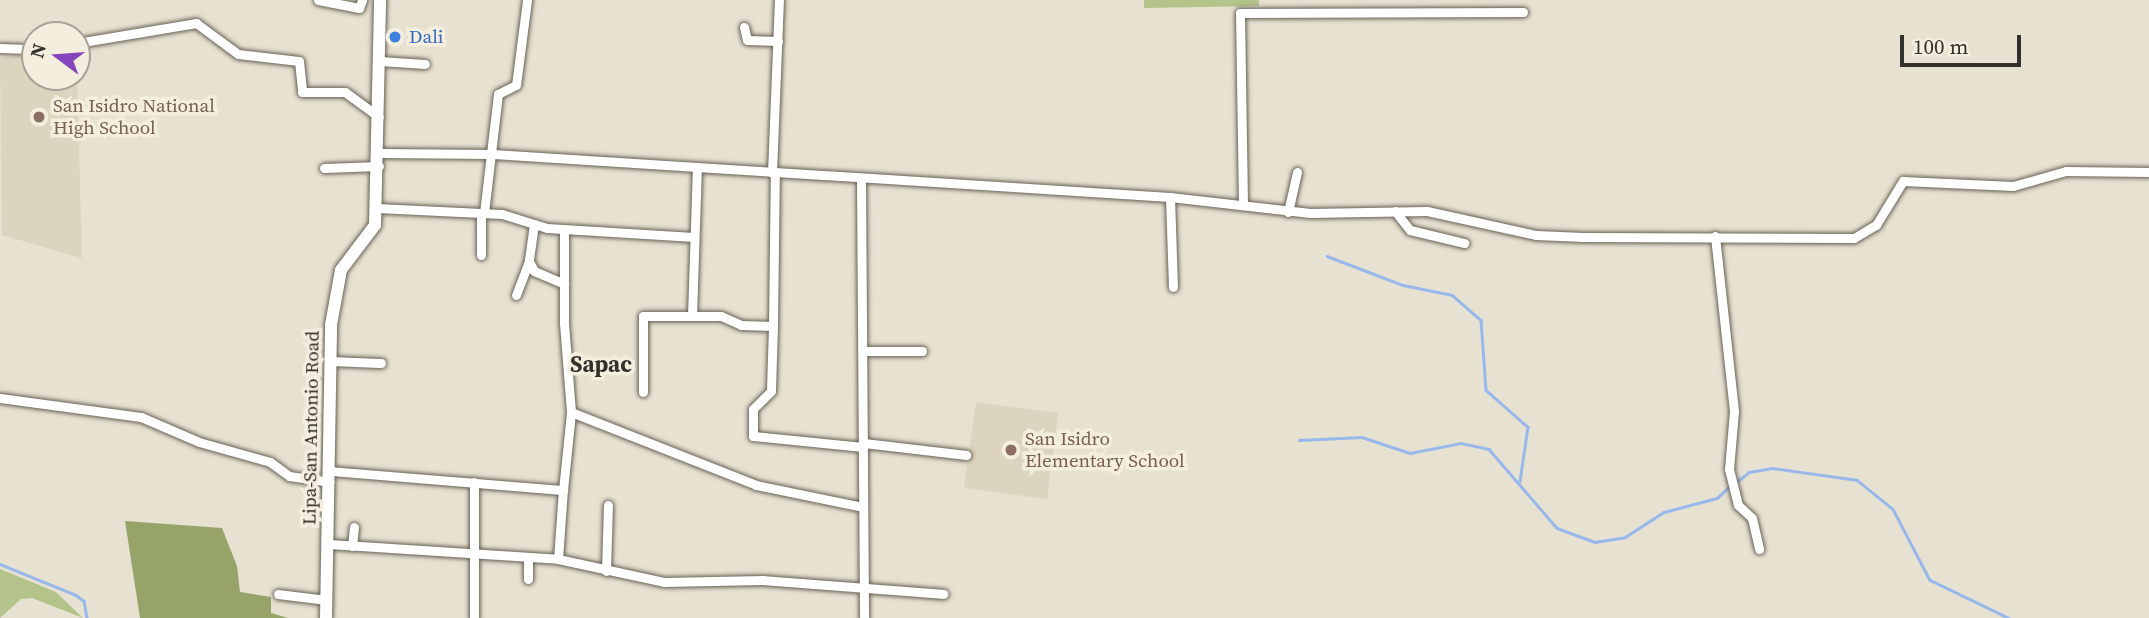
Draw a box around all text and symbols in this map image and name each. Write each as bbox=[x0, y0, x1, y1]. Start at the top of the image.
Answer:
north arrow bbox=[21, 21, 91, 91]
scale bar bbox=[1904, 21, 2025, 65]
place label: Dali bbox=[409, 26, 443, 48]
marker: Dali bbox=[387, 29, 403, 45]
text: 100 m bbox=[1913, 32, 1968, 61]
text: N bbox=[23, 41, 52, 61]
place label: San Isidro National High School bbox=[53, 95, 215, 139]
marker: San Isidro National High School bbox=[31, 109, 47, 125]
street label: Lipa-San Antonio Road bbox=[298, 331, 324, 525]
district label: Sapac bbox=[570, 350, 632, 378]
place label: San Isidro Elementary School bbox=[1025, 428, 1185, 472]
marker: San Isidro Elementary School bbox=[1003, 442, 1019, 458]

